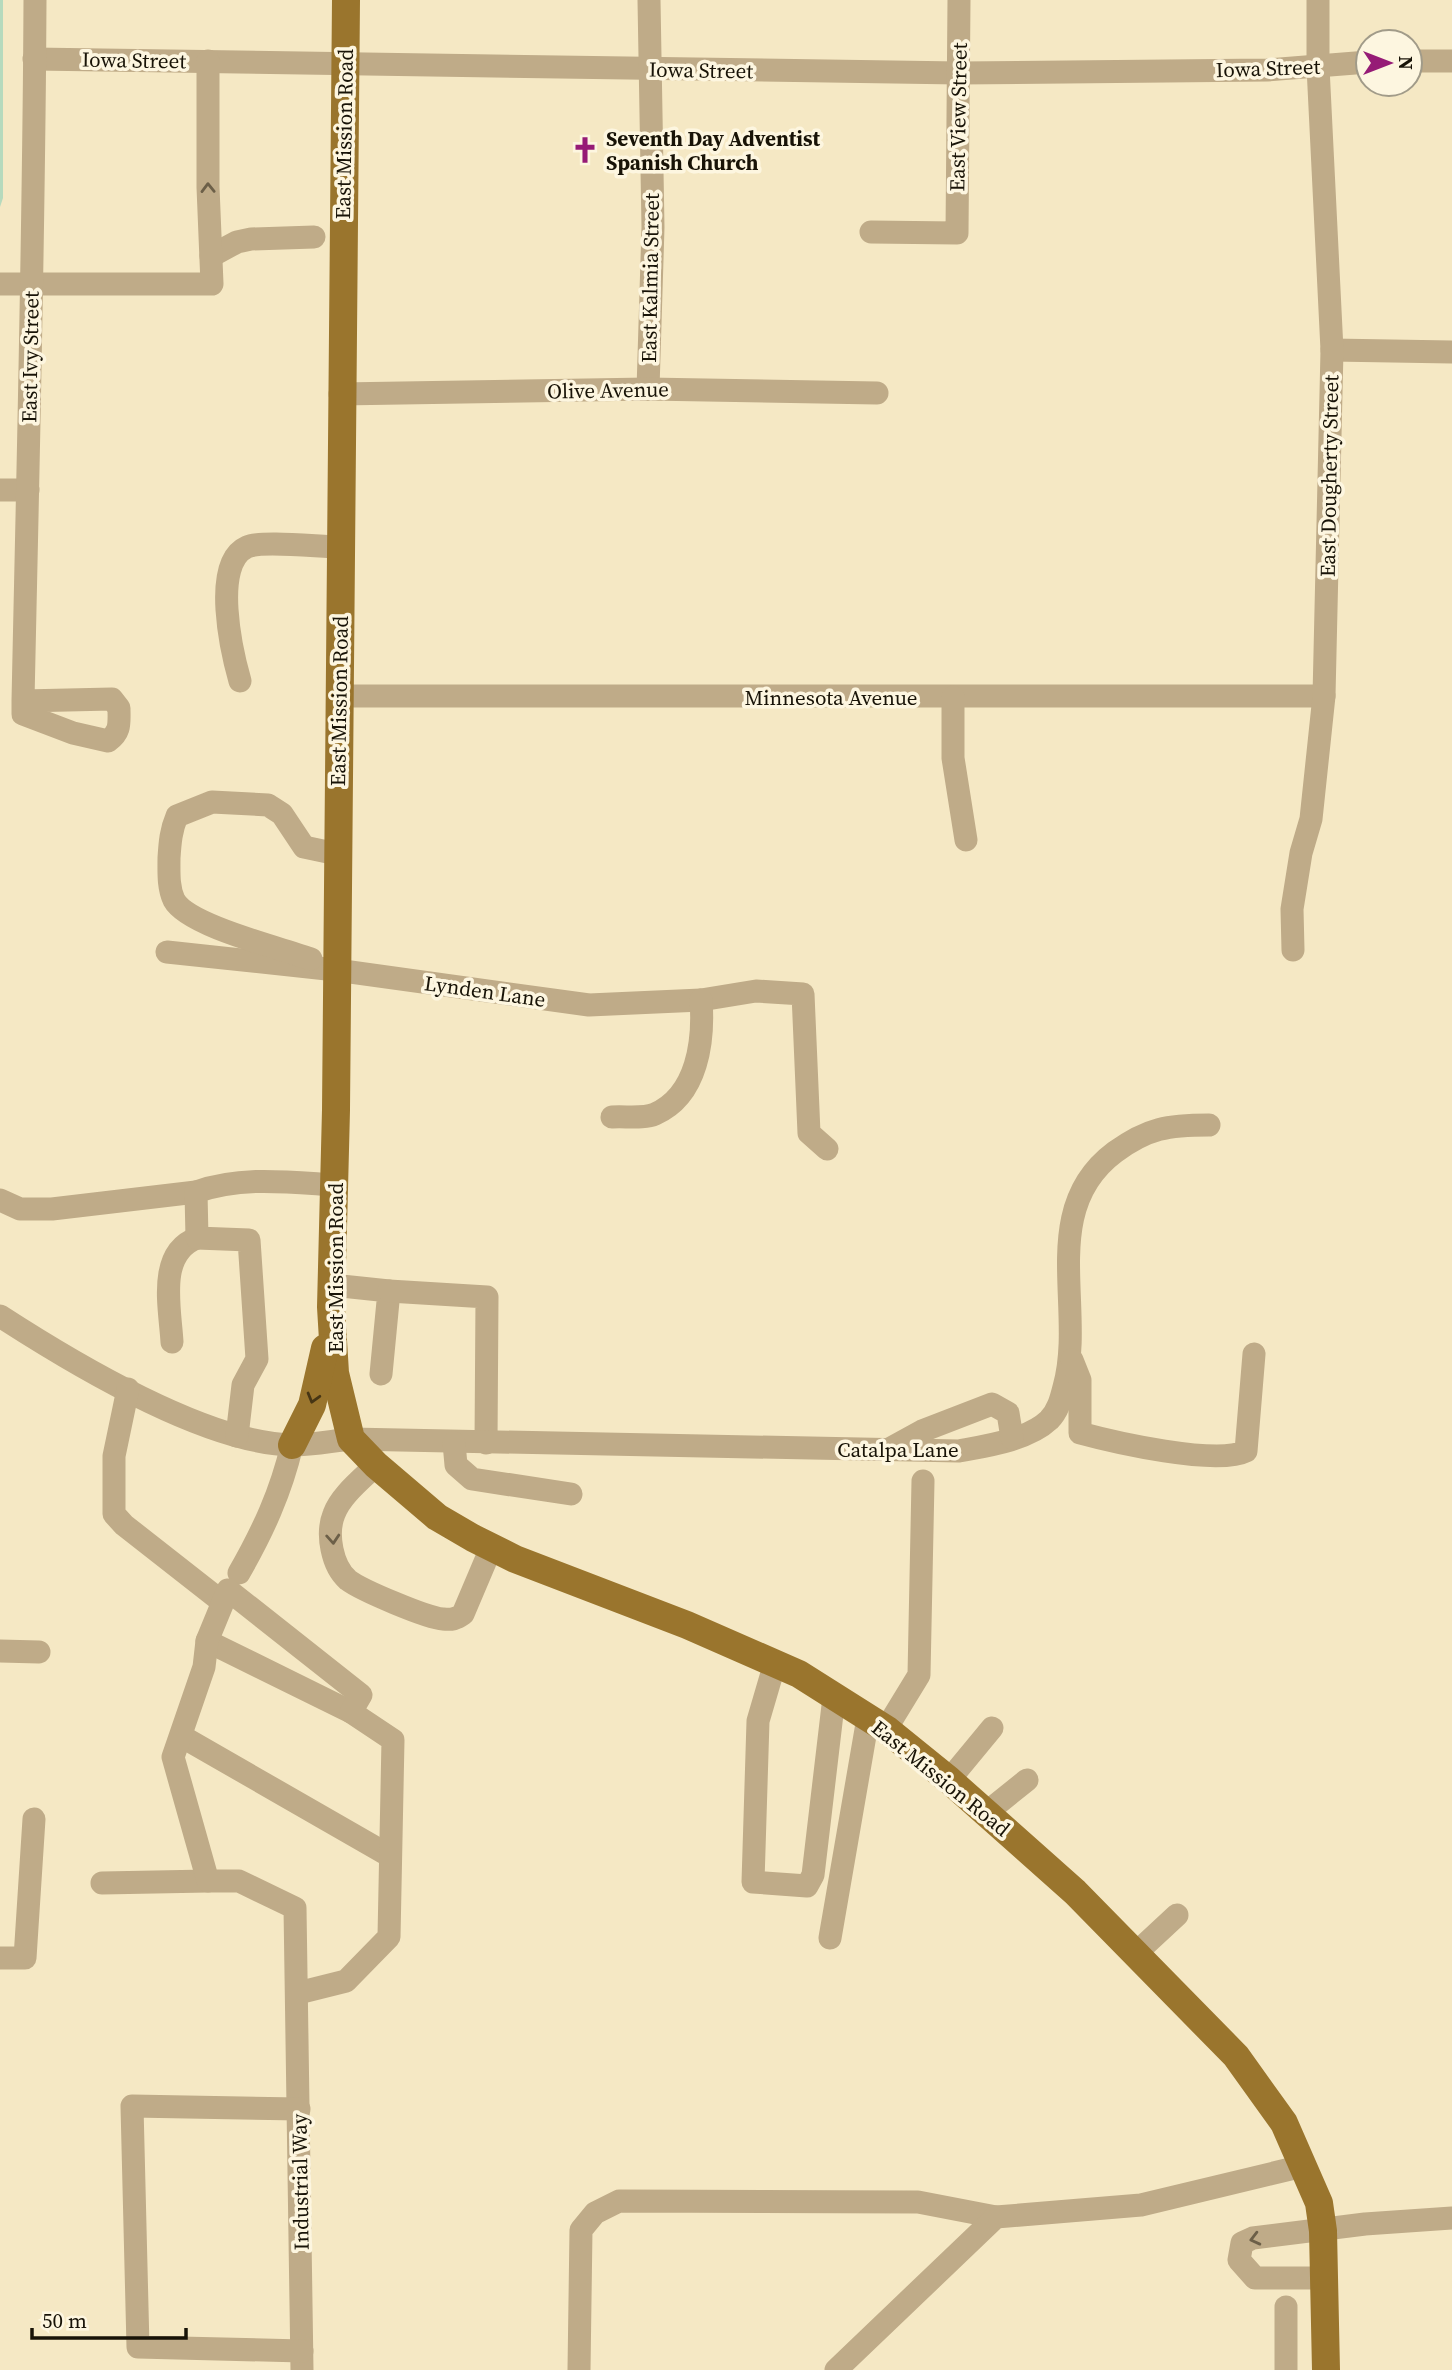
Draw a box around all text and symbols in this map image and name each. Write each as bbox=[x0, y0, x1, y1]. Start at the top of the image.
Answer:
north arrow bbox=[1354, 28, 1424, 98]
street label: East View Street bbox=[942, 42, 974, 192]
street label: Iowa Street bbox=[82, 45, 187, 75]
street label: East Mission Road bbox=[328, 48, 360, 220]
street label: Iowa Street bbox=[1215, 52, 1321, 84]
street label: Iowa Street bbox=[649, 55, 754, 85]
text: N bbox=[1393, 56, 1419, 70]
place label: Seventh Day Adventist Spanish Church bbox=[606, 124, 820, 177]
church icon: Seventh Day Adventist Spanish Church bbox=[570, 135, 600, 165]
one-way arrow bbox=[200, 182, 215, 193]
street label: East Kalmia Street bbox=[634, 193, 666, 363]
street label: East Ivy Street bbox=[14, 291, 46, 423]
street label: Olive Avenue bbox=[547, 374, 669, 406]
street label: East Dougherty Street bbox=[1313, 374, 1345, 577]
street label: East Mission Road bbox=[323, 615, 355, 787]
street label: Minnesota Avenue bbox=[744, 683, 918, 712]
street label: Lynden Lane bbox=[423, 968, 547, 1014]
street label: East Mission Road bbox=[321, 1183, 350, 1353]
one-way arrow bbox=[307, 1392, 322, 1404]
street label: Catalpa Lane bbox=[837, 1435, 959, 1464]
one-way arrow bbox=[325, 1534, 340, 1545]
street label: East Mission Road bbox=[866, 1713, 1016, 1843]
street label: Industrial Way bbox=[284, 2113, 316, 2251]
one-way arrow bbox=[1250, 2231, 1262, 2245]
scale bar bbox=[32, 2296, 186, 2340]
text: 50 m bbox=[42, 2306, 87, 2335]

